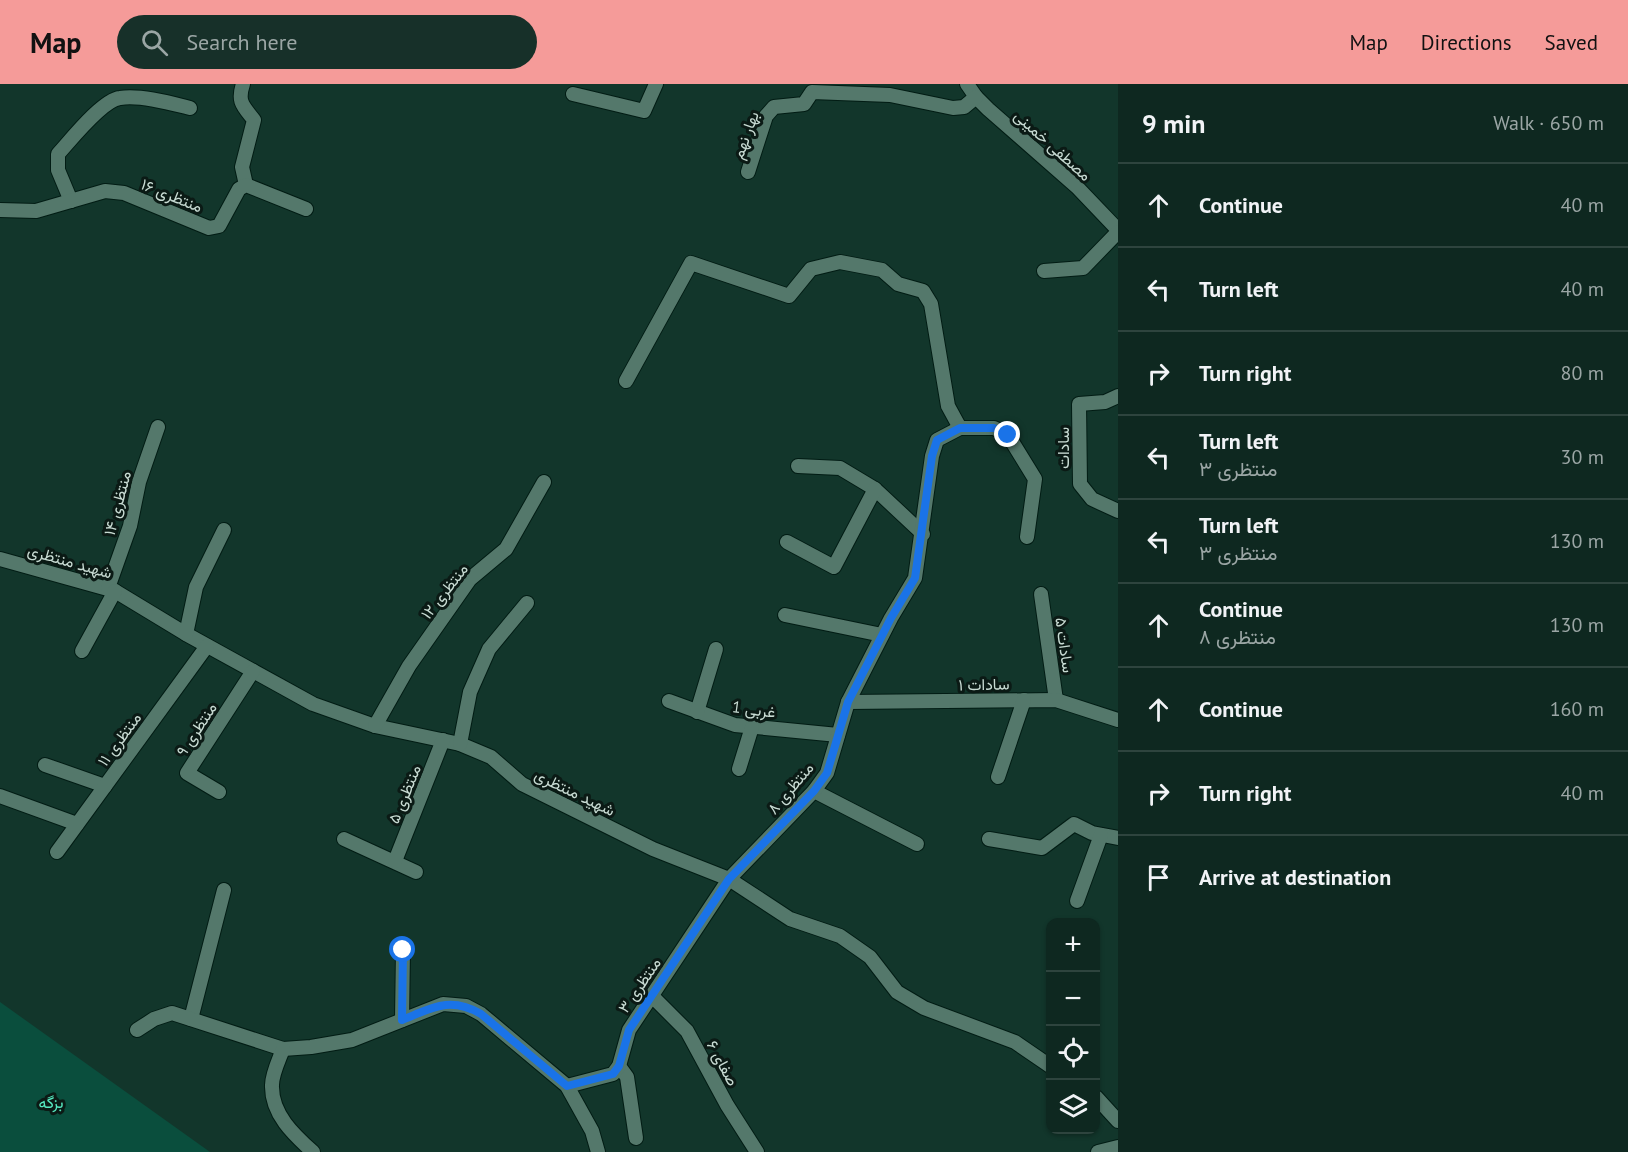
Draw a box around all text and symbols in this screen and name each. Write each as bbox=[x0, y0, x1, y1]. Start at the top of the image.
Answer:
search box bbox=[117, 15, 537, 69]
text: Map bbox=[30, 24, 81, 61]
icon: search bbox=[138, 26, 171, 59]
text: Search here bbox=[186, 28, 297, 56]
text: Map bbox=[1349, 29, 1388, 56]
text: Directions bbox=[1421, 29, 1512, 56]
text: Saved bbox=[1545, 29, 1598, 56]
street label: مصطفی خمینی bbox=[1010, 105, 1096, 186]
text: 9 min bbox=[1142, 107, 1205, 140]
street label: بهار نهم bbox=[727, 108, 764, 162]
text: Walk · 650 m bbox=[1493, 110, 1604, 136]
street label: منتظری ۱۶ bbox=[138, 174, 206, 217]
icon: ahead bbox=[1142, 189, 1175, 222]
text: Continue bbox=[1199, 191, 1283, 219]
text: 40 m bbox=[1561, 192, 1604, 218]
icon: left bbox=[1142, 273, 1175, 306]
text: Turn left bbox=[1199, 275, 1279, 303]
text: 40 m bbox=[1561, 276, 1604, 302]
icon: right bbox=[1142, 357, 1175, 390]
text: Turn right bbox=[1199, 359, 1291, 387]
text: 80 m bbox=[1561, 360, 1604, 386]
route end bbox=[994, 421, 1020, 447]
street label: سادات bbox=[1053, 427, 1073, 469]
text: Turn left bbox=[1199, 427, 1279, 455]
icon: left bbox=[1142, 441, 1175, 474]
text: 30 m bbox=[1561, 444, 1604, 470]
text: منتظری ۳ bbox=[1199, 456, 1277, 482]
street label: منتظری ۱۴ bbox=[99, 469, 136, 538]
text: Turn left bbox=[1199, 511, 1279, 539]
icon: left bbox=[1142, 525, 1175, 558]
text: 130 m bbox=[1550, 528, 1604, 554]
street label: شهید منتظری bbox=[25, 539, 115, 584]
text: منتظری ۳ bbox=[1199, 540, 1277, 566]
street label: منتظری ۱۲ bbox=[416, 559, 473, 623]
text: Continue bbox=[1199, 595, 1283, 623]
icon: ahead bbox=[1142, 609, 1175, 642]
text: 130 m bbox=[1550, 612, 1604, 638]
street label: سادات ۵ bbox=[1051, 616, 1079, 674]
text: منتظری ۸ bbox=[1199, 624, 1276, 650]
street label: سادات ۱ bbox=[958, 674, 1010, 694]
icon: ahead bbox=[1142, 693, 1175, 726]
text: Continue bbox=[1199, 695, 1283, 723]
street label: غربی 1 bbox=[731, 696, 777, 723]
text: 160 m bbox=[1550, 696, 1604, 722]
street label: منتظری ۹ bbox=[171, 698, 222, 760]
street label: منتظری ۱۱ bbox=[93, 708, 146, 770]
street label: منتظری ۸ bbox=[763, 758, 818, 819]
street label: منتظری ۵ bbox=[383, 762, 426, 827]
street label: شهید منتظری bbox=[531, 764, 619, 821]
icon: right bbox=[1142, 777, 1175, 810]
text: Turn right bbox=[1199, 779, 1291, 807]
text: 40 m bbox=[1561, 780, 1604, 806]
icon: arrive bbox=[1142, 861, 1175, 894]
text: Arrive at destination bbox=[1199, 863, 1391, 891]
map controls bbox=[1046, 918, 1100, 1134]
button: + bbox=[1046, 918, 1100, 972]
route start bbox=[389, 936, 415, 962]
street label: منتظری ۳ bbox=[613, 953, 666, 1017]
button: − bbox=[1046, 972, 1100, 1026]
button: locate bbox=[1046, 1026, 1100, 1080]
street label: صفای ۶ bbox=[702, 1037, 743, 1090]
button: layers bbox=[1046, 1080, 1100, 1134]
park label: بزگه bbox=[39, 1092, 63, 1113]

